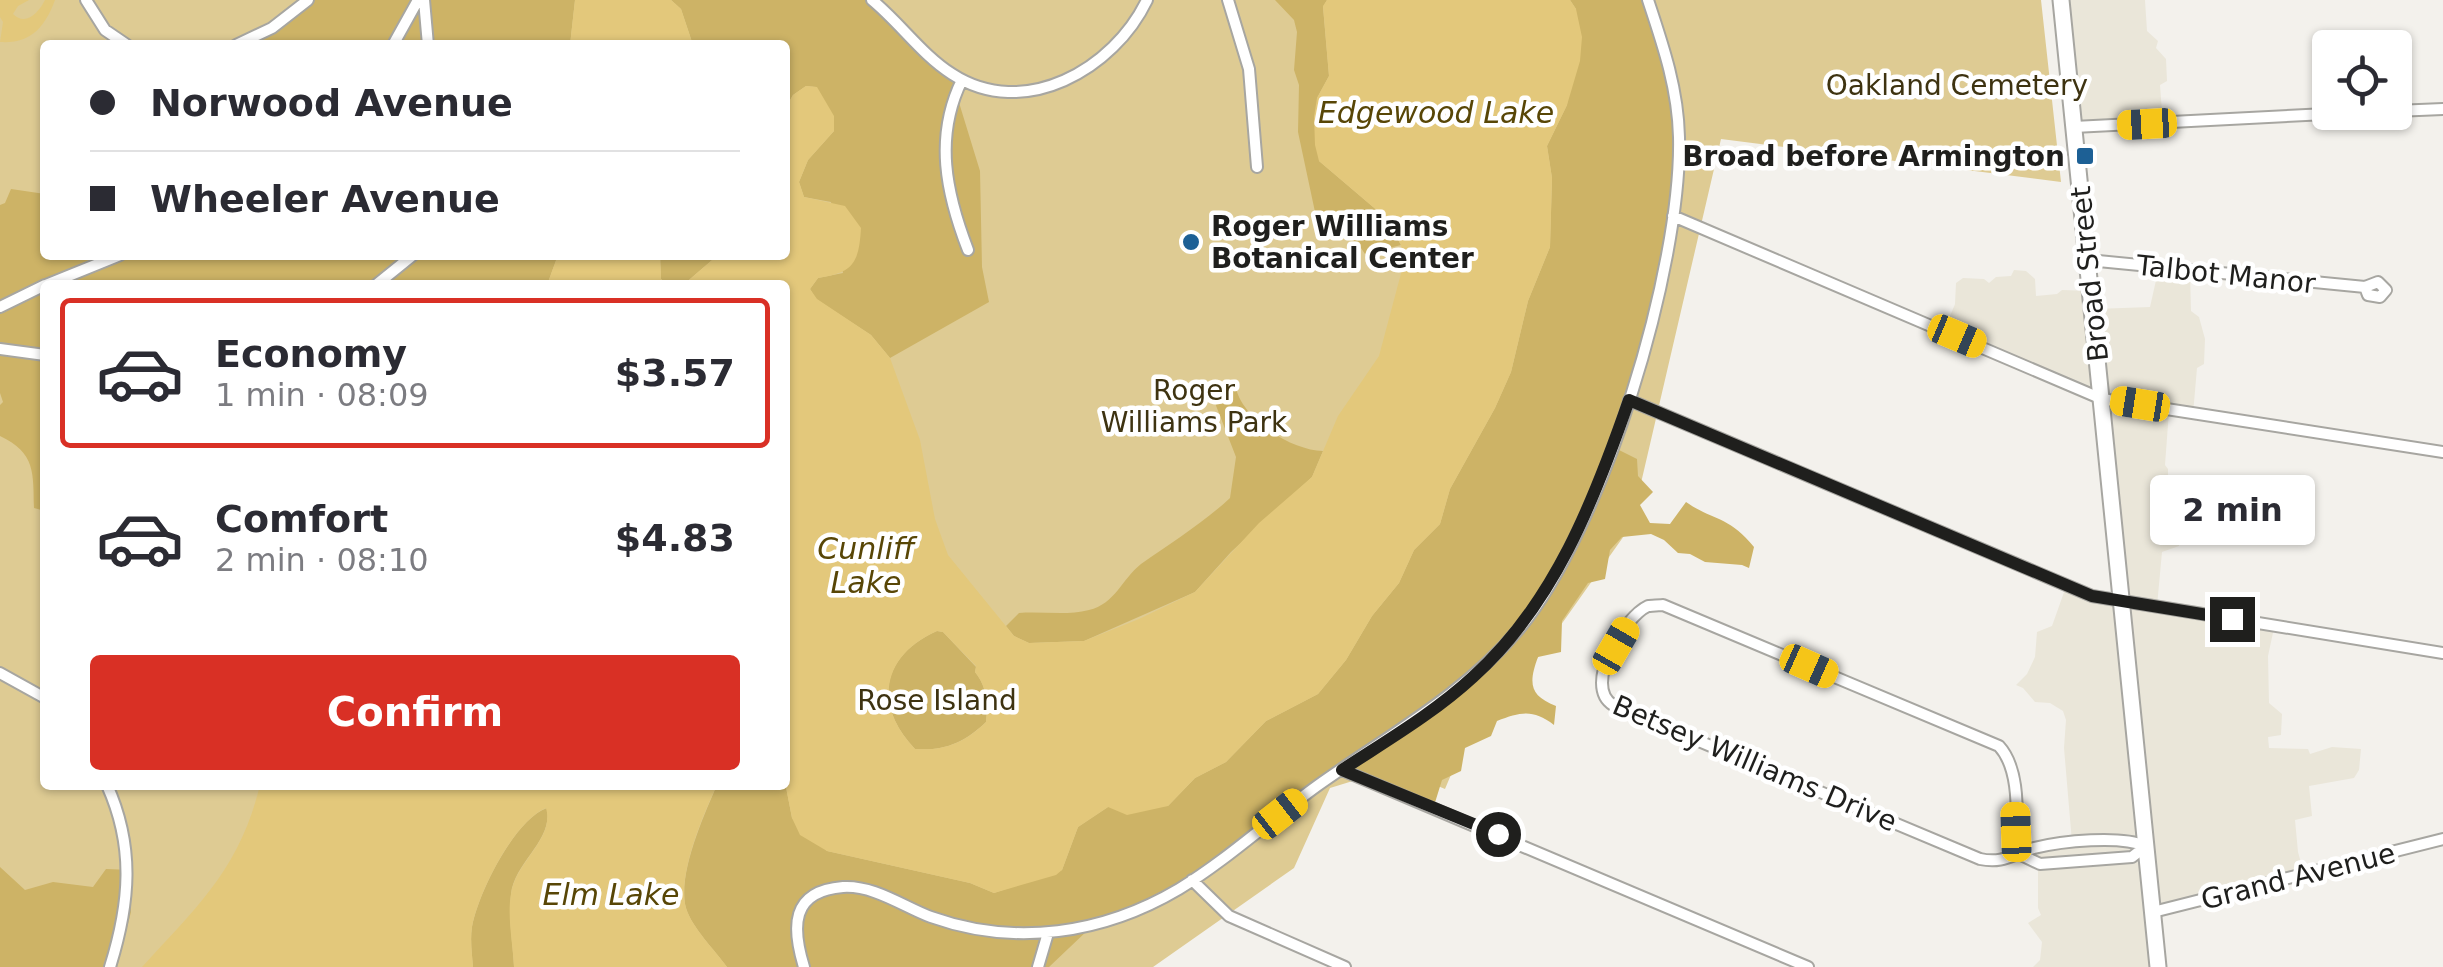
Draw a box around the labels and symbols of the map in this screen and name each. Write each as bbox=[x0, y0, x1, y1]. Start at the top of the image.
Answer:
park label: Oakland Cemetery bbox=[1826, 69, 2088, 102]
water label: Edgewood Lake bbox=[1318, 95, 1554, 130]
car bbox=[2116, 107, 2178, 141]
place label: Broad before Armington bbox=[1682, 140, 2065, 173]
marker: Broad before Armington bbox=[2074, 145, 2096, 167]
street label: Broad Street bbox=[2064, 185, 2115, 363]
place label: Roger Williams Botanical Center bbox=[1211, 210, 1474, 275]
marker: Roger Williams Botanical Center bbox=[1180, 231, 1202, 253]
street label: Talbot Manor bbox=[2134, 249, 2318, 300]
car bbox=[1924, 310, 1990, 362]
park label: Roger Williams Park bbox=[1101, 374, 1288, 439]
car bbox=[2108, 384, 2172, 424]
callout: 2 min bbox=[2150, 474, 2314, 544]
water label: Cunliff Lake bbox=[817, 531, 918, 600]
route end bbox=[2210, 597, 2255, 642]
car bbox=[1588, 613, 1644, 679]
car bbox=[1775, 640, 1843, 692]
park label: Rose Island bbox=[857, 684, 1017, 717]
street label: Betsey Williams Drive bbox=[1608, 689, 1902, 838]
car bbox=[1247, 784, 1313, 844]
car bbox=[2000, 801, 2032, 863]
route start bbox=[1476, 812, 1521, 857]
street label: Grand Avenue bbox=[2198, 836, 2399, 917]
water label: Elm Lake bbox=[543, 877, 679, 912]

